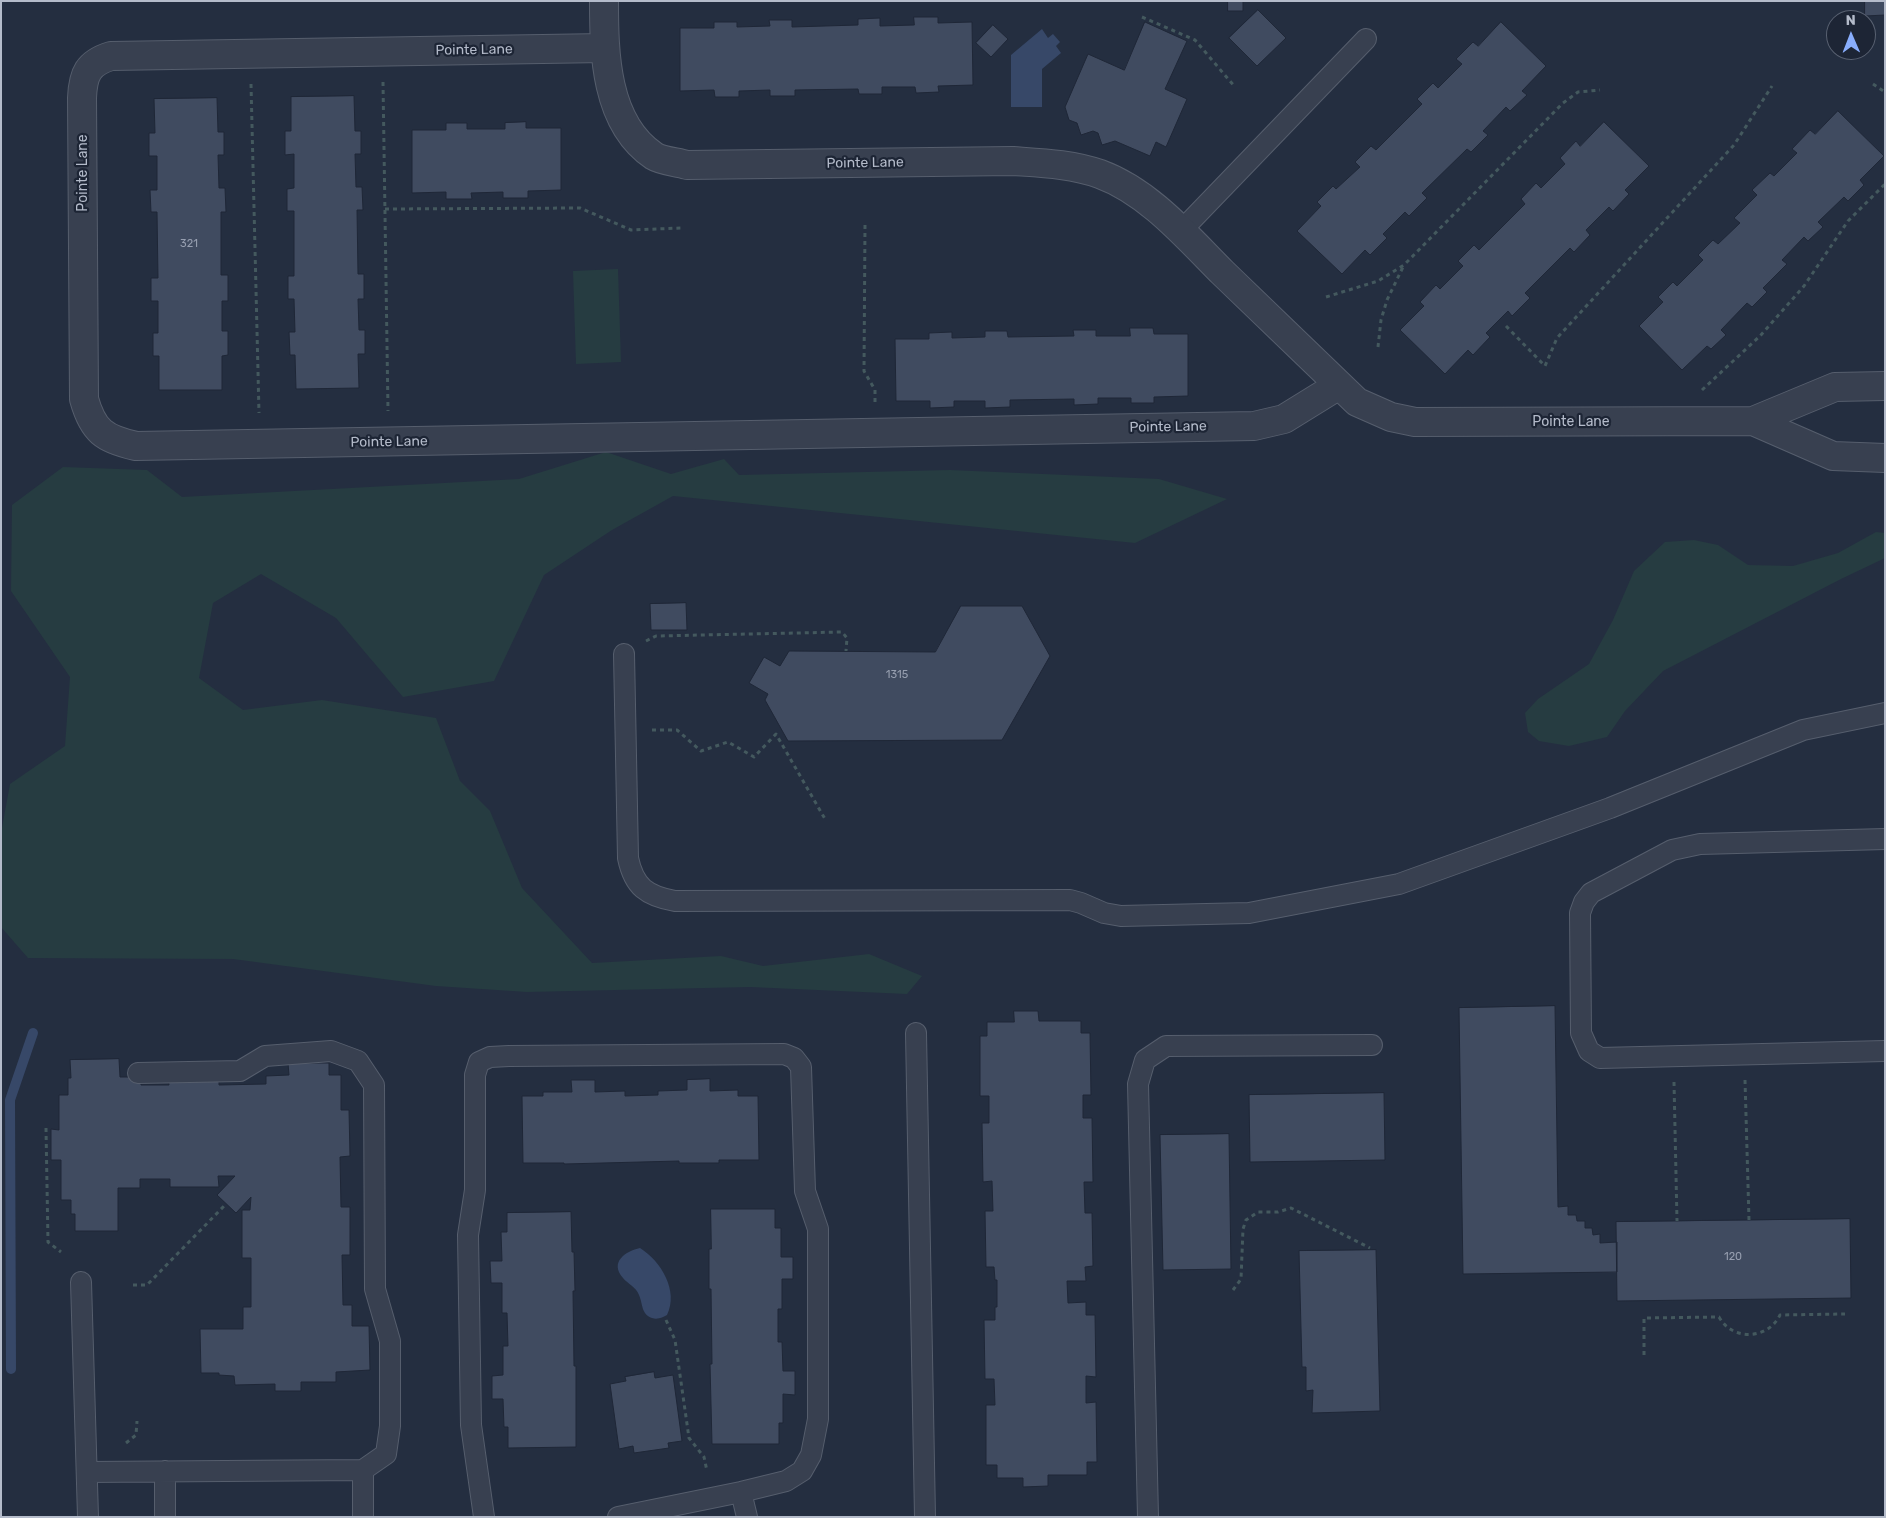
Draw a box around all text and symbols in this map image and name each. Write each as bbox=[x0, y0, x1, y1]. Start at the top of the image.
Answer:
north arrow bbox=[1826, 10, 1876, 60]
text: N bbox=[1846, 12, 1856, 29]
street label: Pointe Lane bbox=[435, 41, 513, 59]
street label: Pointe Lane bbox=[75, 134, 91, 212]
street label: Pointe Lane bbox=[826, 154, 904, 172]
house number: 321 bbox=[180, 237, 198, 251]
street label: Pointe Lane bbox=[1532, 414, 1610, 430]
street label: Pointe Lane bbox=[1129, 418, 1207, 436]
street label: Pointe Lane bbox=[350, 433, 428, 451]
house number: 1315 bbox=[886, 668, 908, 682]
house number: 120 bbox=[1724, 1250, 1742, 1264]

